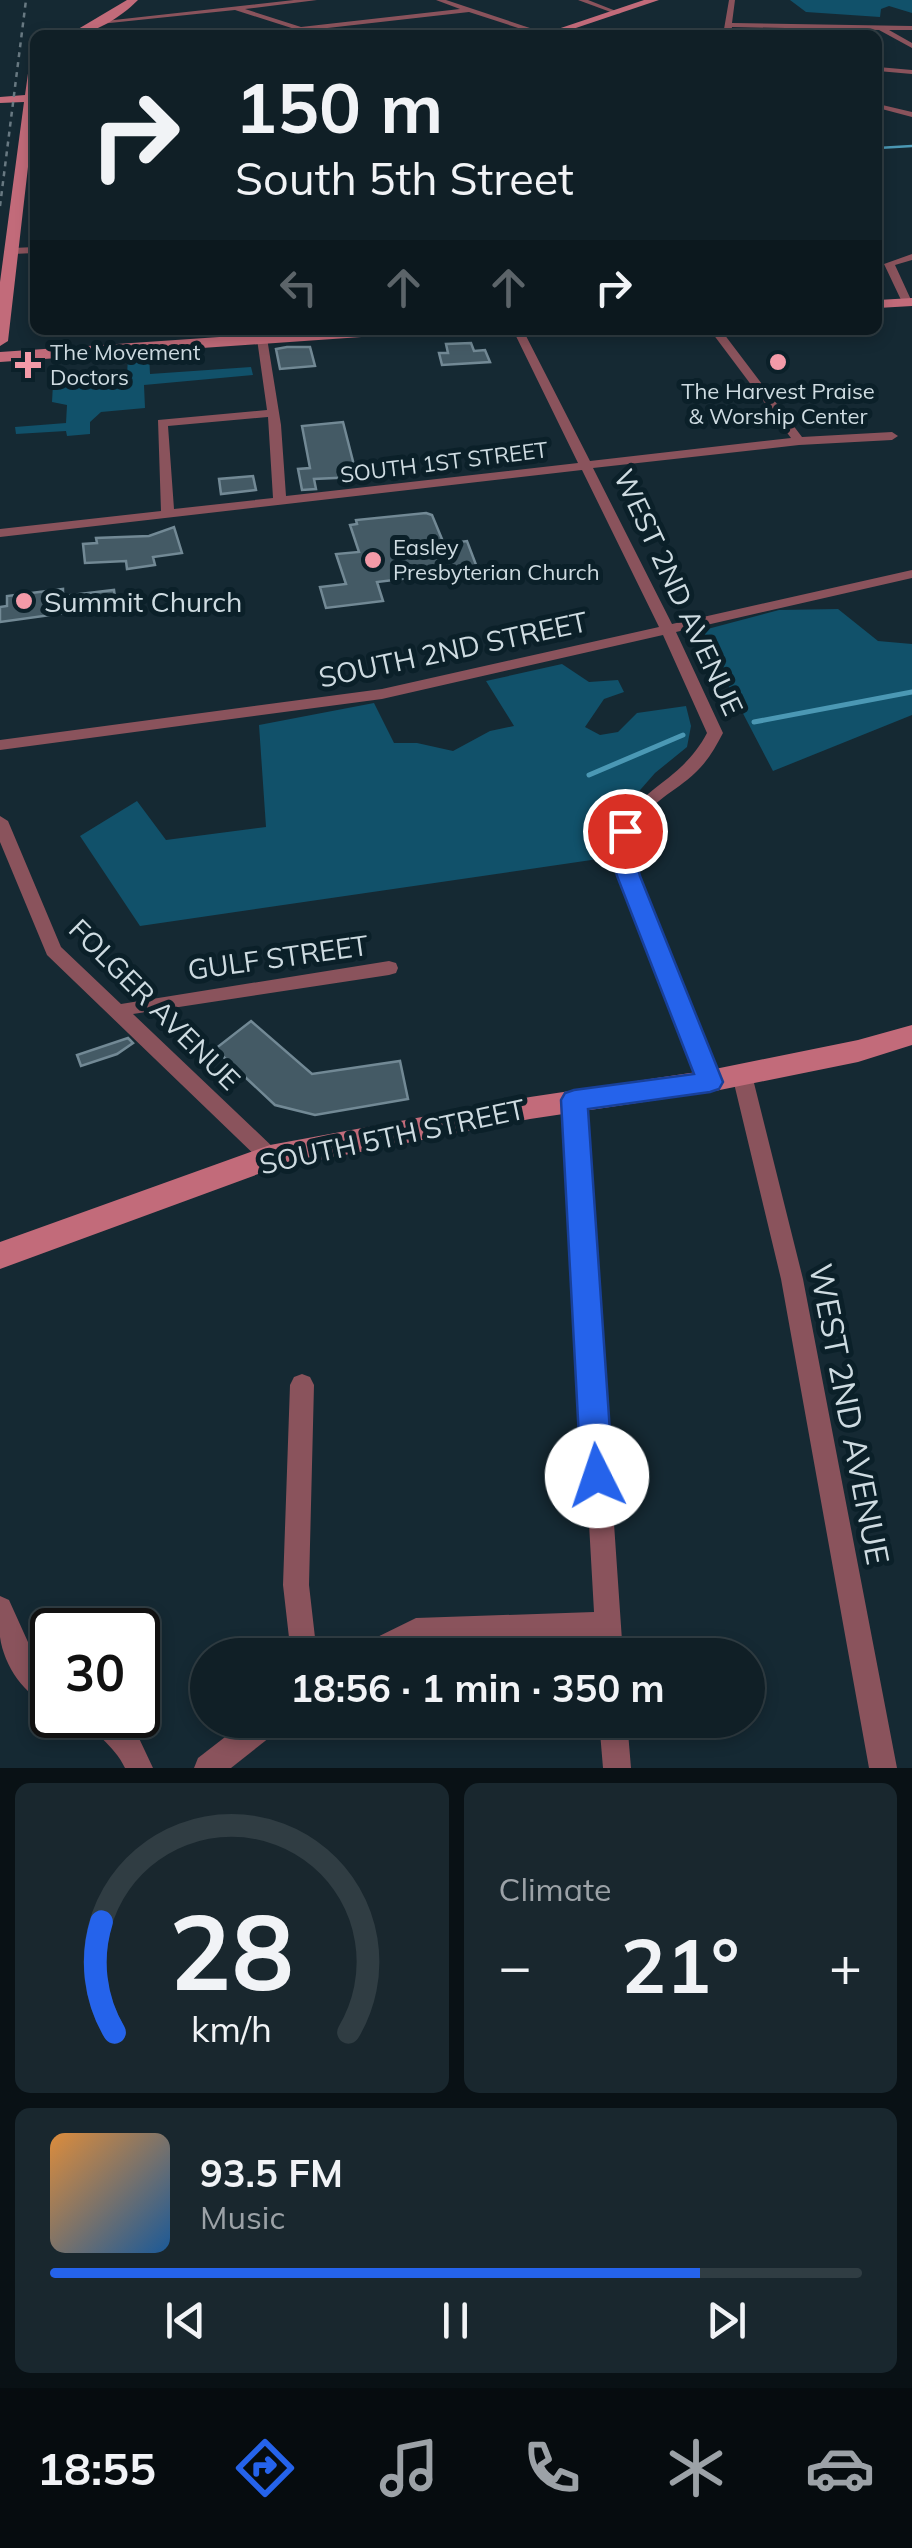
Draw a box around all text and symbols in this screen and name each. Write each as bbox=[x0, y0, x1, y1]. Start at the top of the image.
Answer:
text: 150 m bbox=[235, 63, 443, 151]
icon: right bbox=[70, 70, 200, 200]
text: South 5th Street bbox=[235, 150, 574, 206]
icon: left bbox=[271, 260, 326, 315]
icon: ahead bbox=[376, 260, 431, 315]
icon: ahead bbox=[481, 260, 536, 315]
icon: right bbox=[586, 260, 641, 315]
place label: The Movement Doctors bbox=[50, 338, 201, 391]
marker: The Harvest Praise & Worship Center bbox=[767, 351, 789, 373]
marker: The Movement Doctors bbox=[15, 352, 41, 378]
place label: The Harvest Praise & Worship Center bbox=[681, 377, 875, 430]
street label: SOUTH 1ST STREET bbox=[339, 435, 549, 489]
street label: WEST 2ND AVENUE bbox=[607, 463, 751, 721]
place label: Easley Presbyterian Church bbox=[393, 533, 600, 586]
marker: Easley Presbyterian Church bbox=[362, 549, 384, 571]
place label: Summit Church bbox=[44, 584, 243, 619]
marker: Summit Church bbox=[13, 590, 35, 612]
street label: SOUTH 2ND STREET bbox=[315, 603, 591, 695]
pin bbox=[583, 789, 668, 874]
icon: arrive bbox=[598, 804, 653, 859]
street label: FOLGER AVENUE bbox=[62, 911, 248, 1097]
street label: GULF STREET bbox=[185, 927, 371, 987]
street label: SOUTH 5TH STREET bbox=[256, 1091, 528, 1181]
street label: WEST 2ND AVENUE bbox=[801, 1260, 899, 1568]
position arrow bbox=[545, 1424, 649, 1528]
speed limit sign: 30 bbox=[30, 1608, 160, 1738]
text: 18:56 · 1 min · 350 m bbox=[290, 1664, 665, 1712]
text: Climate bbox=[499, 1869, 611, 1909]
text: 28 bbox=[169, 1885, 294, 2016]
text: 21° bbox=[621, 1918, 739, 2012]
text: − bbox=[499, 1931, 532, 2000]
text: + bbox=[829, 1931, 862, 2000]
text: km/h bbox=[191, 2006, 272, 2051]
text: 93.5 FM bbox=[200, 2149, 343, 2197]
text: Music bbox=[200, 2197, 285, 2237]
icon: previous bbox=[158, 2293, 213, 2348]
icon: pause bbox=[428, 2293, 483, 2348]
icon: next bbox=[699, 2293, 754, 2348]
icon: directions bbox=[230, 2433, 300, 2503]
icon: music bbox=[374, 2433, 444, 2503]
icon: phone bbox=[517, 2433, 587, 2503]
icon: climate bbox=[661, 2433, 731, 2503]
icon: car bbox=[805, 2433, 875, 2503]
text: 18:55 bbox=[37, 2440, 156, 2496]

